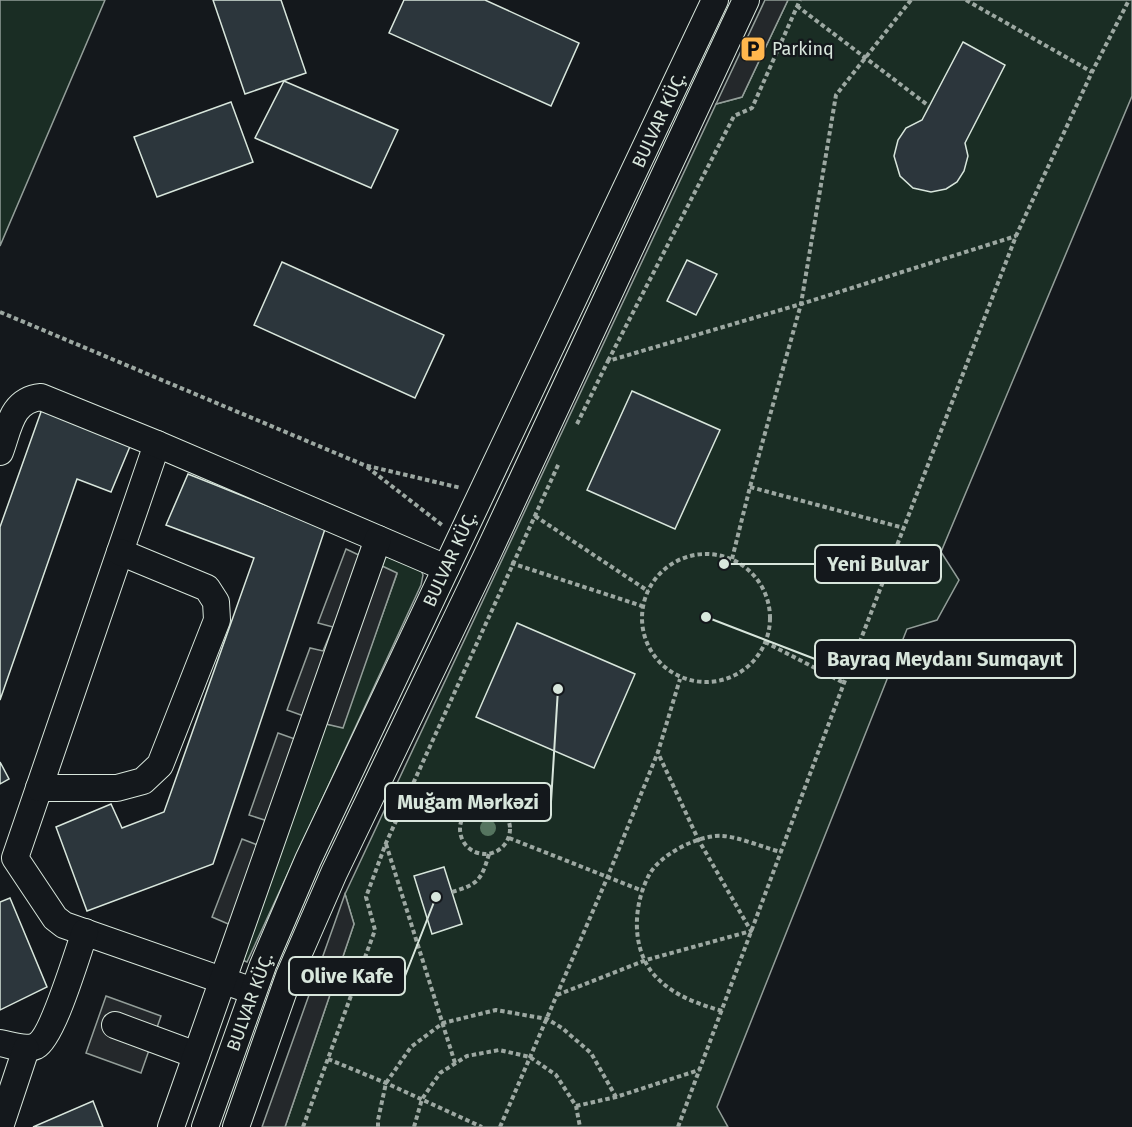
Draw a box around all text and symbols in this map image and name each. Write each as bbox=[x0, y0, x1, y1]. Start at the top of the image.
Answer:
parking icon: Parkinq bbox=[738, 34, 768, 64]
place label: Parkinq bbox=[772, 38, 834, 60]
street label: BULVAR KÜÇ. bbox=[627, 69, 691, 171]
street label: BULVAR KÜÇ. bbox=[418, 508, 482, 610]
callout: Yeni Bulvar bbox=[815, 545, 941, 583]
text: Yeni Bulvar bbox=[826, 552, 930, 576]
callout: Bayraq Meydanı Sumqayıt bbox=[815, 640, 1075, 678]
text: Bayraq Meydanı Sumqayıt bbox=[827, 647, 1063, 671]
callout: Muğam Mərkəzi bbox=[385, 783, 551, 821]
text: Muğam Mərkəzi bbox=[397, 790, 539, 814]
street label: BULVAR KÜÇ. bbox=[222, 950, 278, 1054]
callout: Olive Kafe bbox=[289, 957, 405, 995]
text: Olive Kafe bbox=[301, 964, 393, 988]

